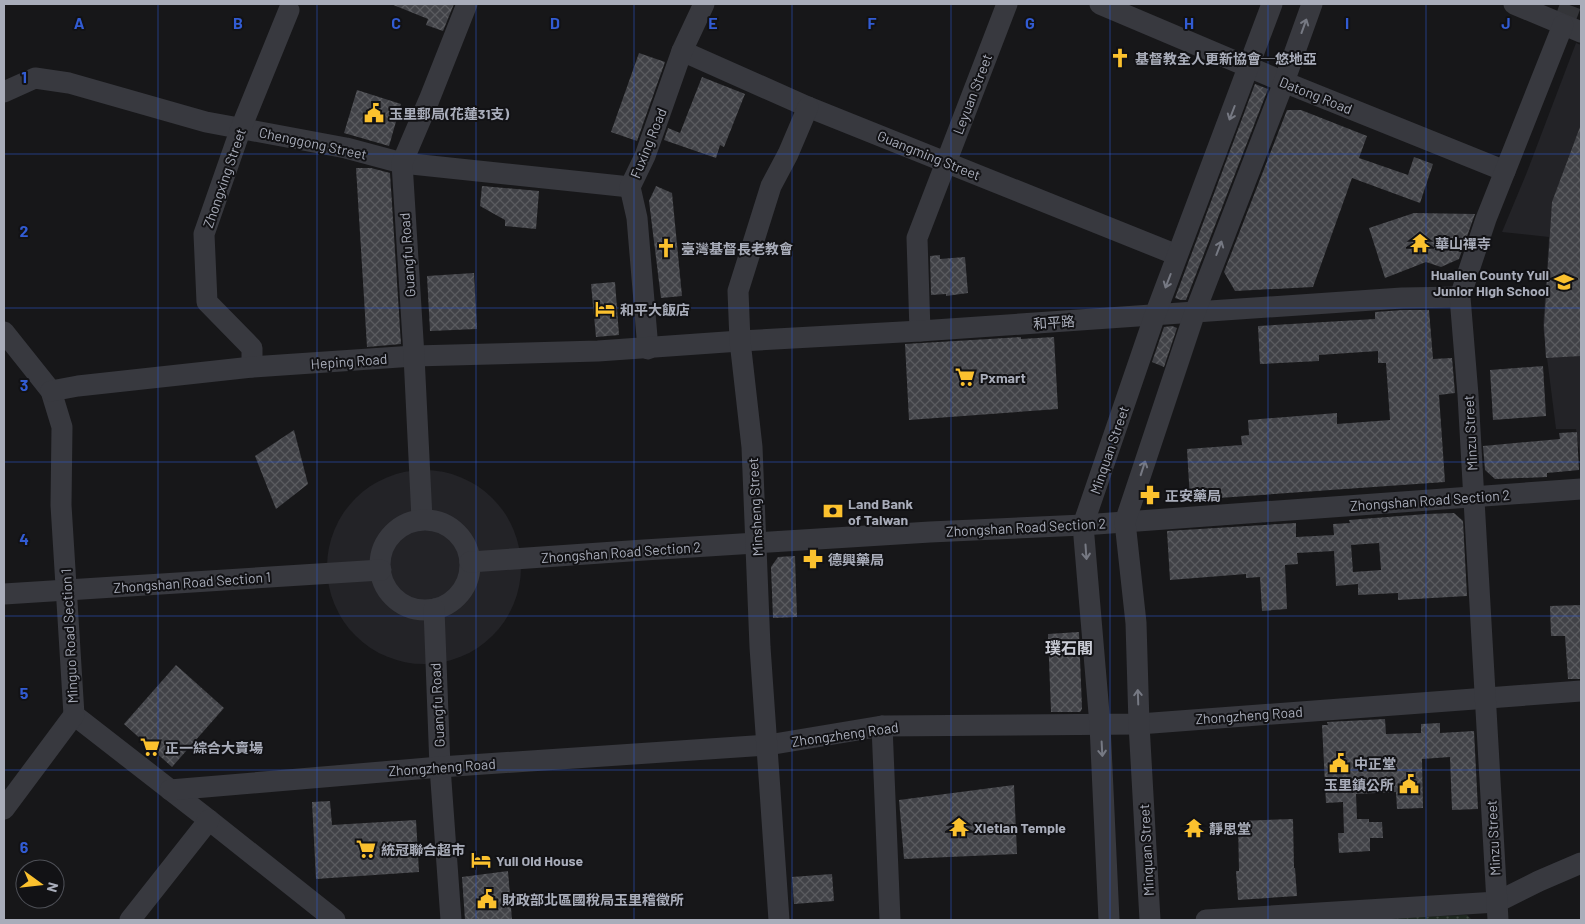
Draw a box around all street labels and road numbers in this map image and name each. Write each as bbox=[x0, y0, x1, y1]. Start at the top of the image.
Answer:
street label: Leyuan Street bbox=[949, 51, 995, 137]
street label: Datong Road bbox=[1277, 73, 1355, 117]
street label: Fuxing Road bbox=[626, 105, 670, 181]
street label: Chenggong Street bbox=[258, 123, 368, 163]
street label: Zhongxing Street bbox=[199, 126, 249, 230]
street label: Guangming Street bbox=[875, 127, 983, 183]
street label: Guangfu Road bbox=[396, 212, 418, 298]
street label: 和平路 bbox=[1032, 312, 1076, 332]
street label: Heping Road bbox=[310, 350, 388, 372]
street label: Minzu Street bbox=[1460, 395, 1480, 471]
street label: Minquan Street bbox=[1086, 404, 1132, 496]
street label: Minsheng Street bbox=[744, 457, 766, 557]
street label: Zhongshan Road Section 2 bbox=[1349, 486, 1511, 514]
street label: Zhongshan Road Section 2 bbox=[946, 514, 1106, 540]
street label: Zhongshan Road Section 2 bbox=[540, 538, 702, 566]
street label: Minguo Road Section 1 bbox=[57, 568, 81, 704]
street label: Zhongshan Road Section 1 bbox=[113, 568, 271, 596]
street label: Guangfu Road bbox=[426, 662, 448, 748]
street label: Zhongzheng Road bbox=[1195, 703, 1303, 727]
street label: Zhongzheng Road bbox=[790, 718, 900, 750]
street label: Zhongzheng Road bbox=[388, 755, 496, 779]
street label: Minzu Street bbox=[1483, 800, 1503, 876]
street label: Minquan Street bbox=[1135, 804, 1157, 896]

